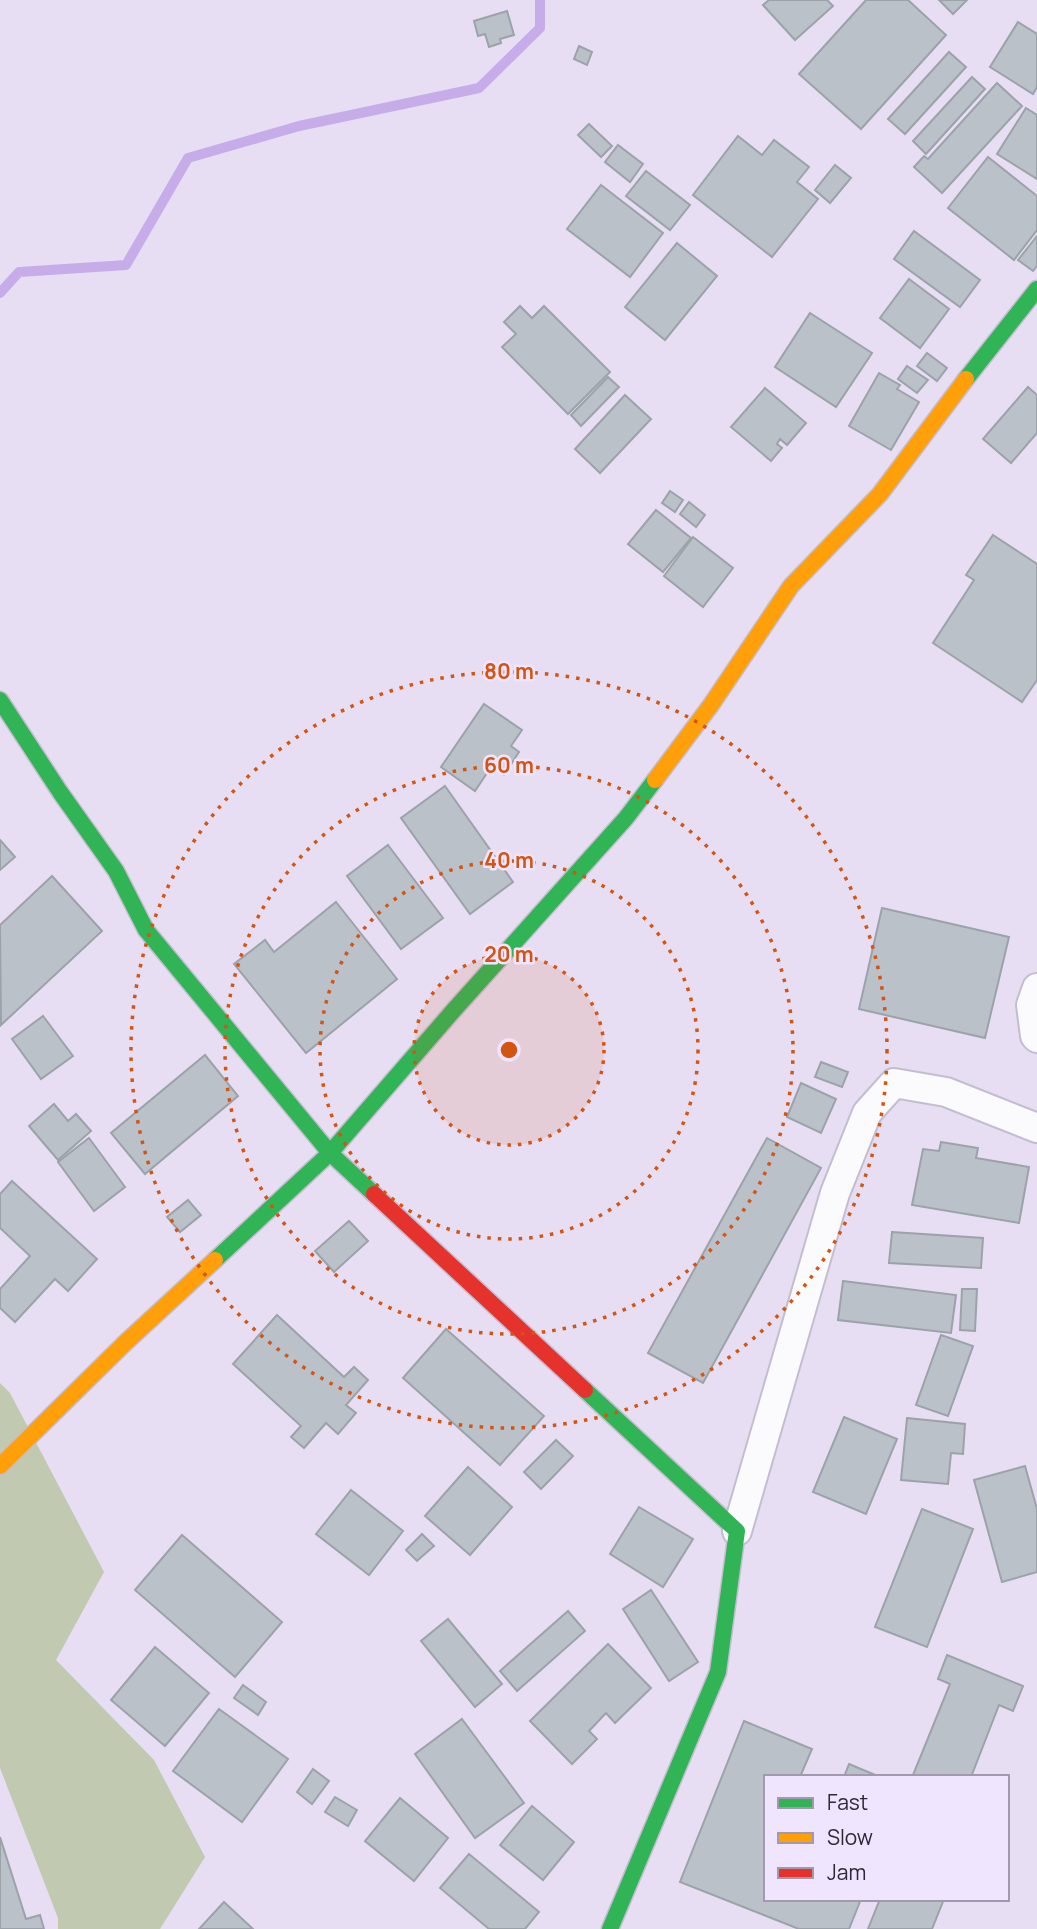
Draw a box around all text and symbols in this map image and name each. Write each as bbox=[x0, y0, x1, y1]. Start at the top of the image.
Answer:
text: 80 m bbox=[484, 657, 534, 685]
text: 60 m bbox=[484, 751, 534, 779]
text: 40 m bbox=[484, 846, 534, 874]
text: 20 m bbox=[484, 940, 534, 968]
centre of rings bbox=[497, 1038, 521, 1062]
legend bbox=[764, 1775, 1009, 1901]
text: Fast bbox=[827, 1788, 868, 1816]
text: Slow bbox=[827, 1823, 873, 1851]
text: Jam bbox=[827, 1858, 866, 1886]

